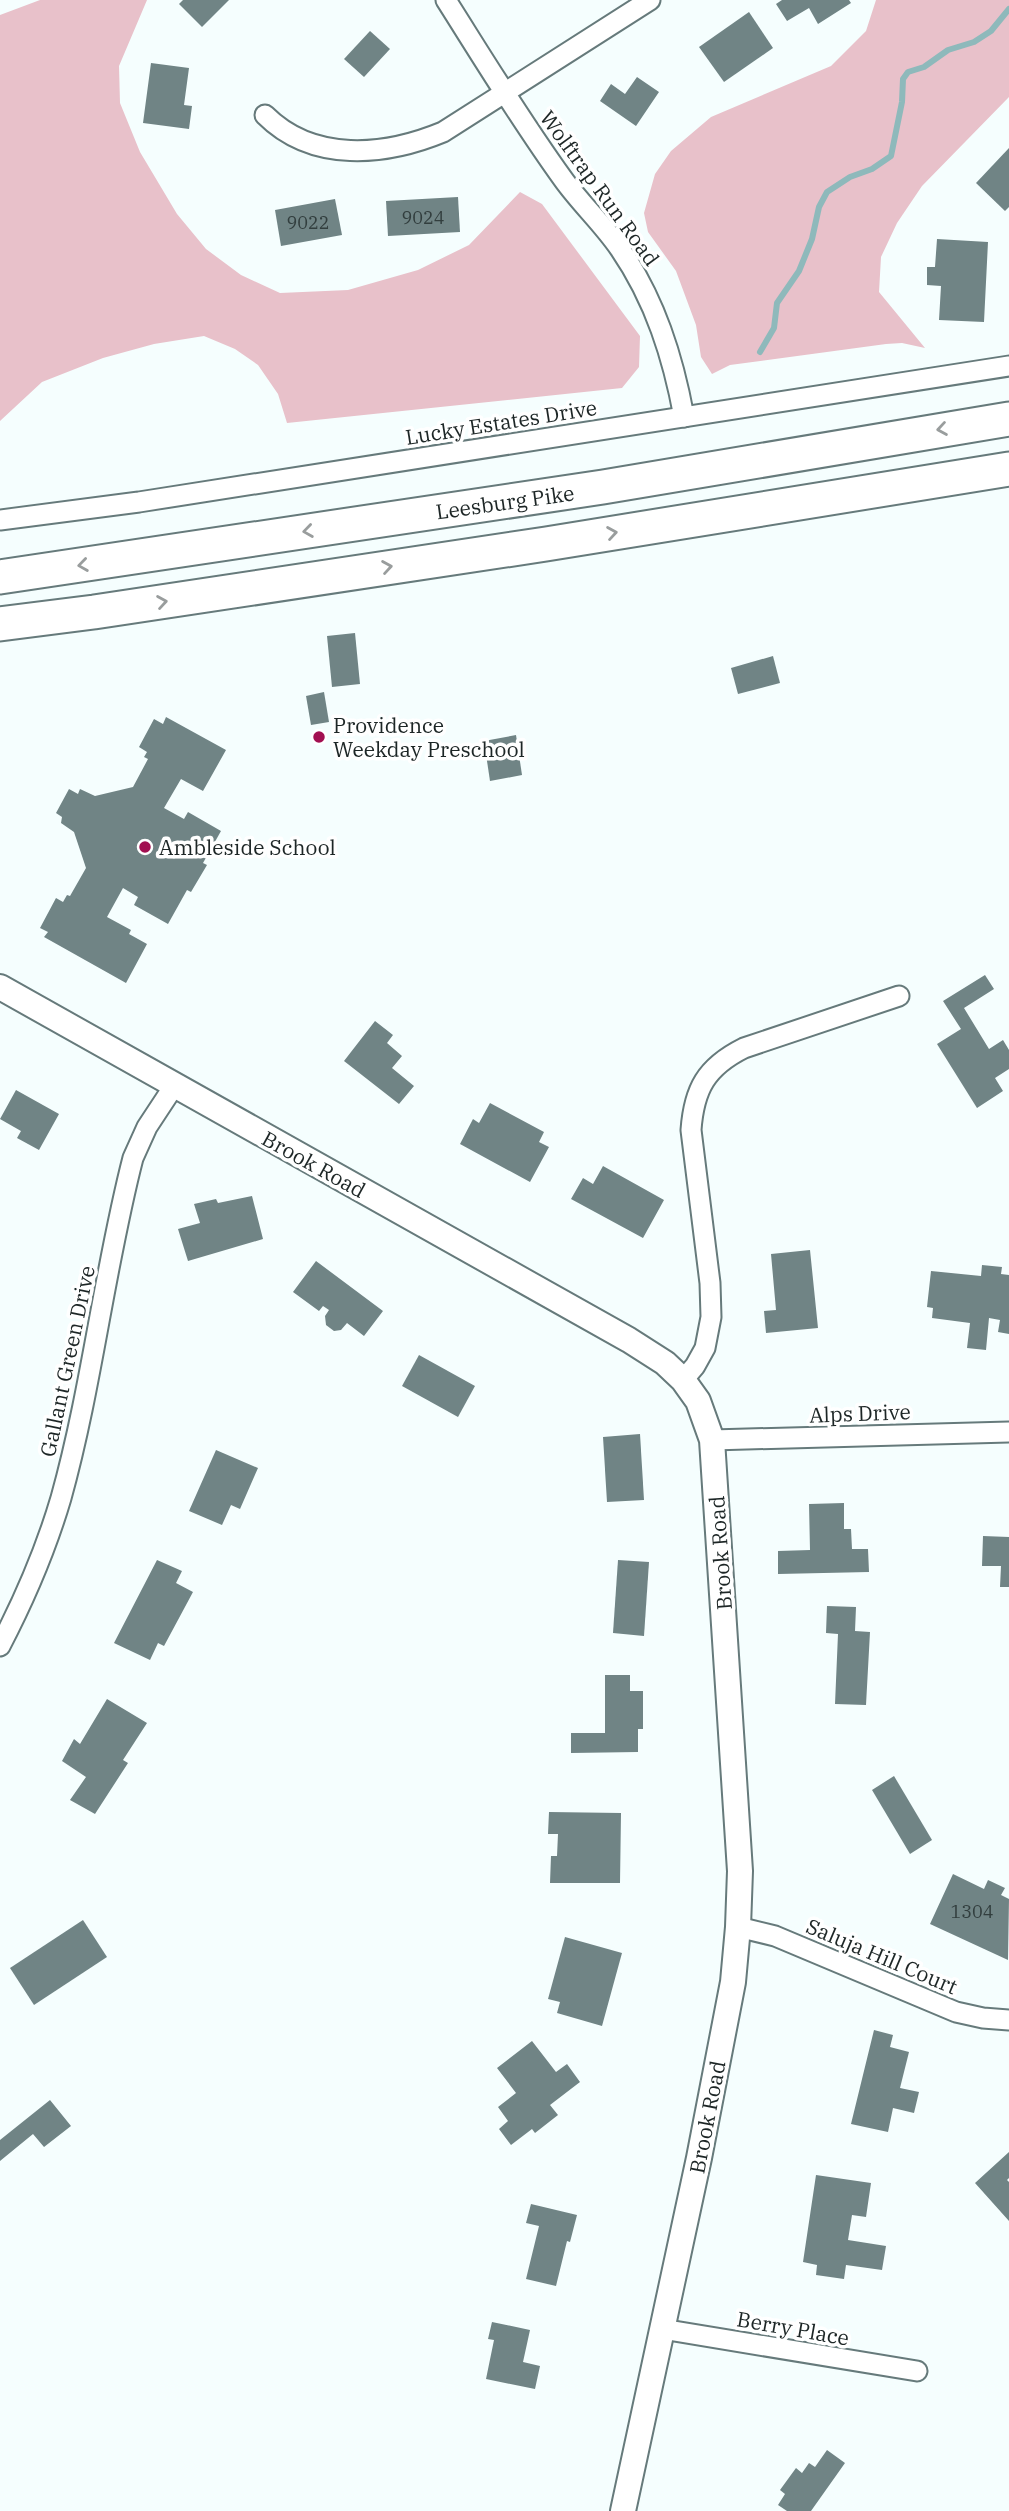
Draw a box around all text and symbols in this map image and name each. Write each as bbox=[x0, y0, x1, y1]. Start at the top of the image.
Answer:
street label: Wolftrap Run Road bbox=[534, 105, 666, 272]
house number: 9024 bbox=[401, 206, 445, 229]
house number: 9022 bbox=[286, 211, 330, 234]
street label: Lucky Estates Drive bbox=[403, 393, 599, 451]
one-way arrow bbox=[936, 421, 947, 436]
street label: Leesburg Pike bbox=[434, 478, 576, 526]
one-way arrow bbox=[302, 523, 314, 538]
one-way arrow bbox=[606, 526, 617, 541]
one-way arrow bbox=[77, 557, 89, 572]
one-way arrow bbox=[381, 560, 392, 575]
one-way arrow bbox=[156, 595, 168, 610]
place label: Providence Weekday Preschool bbox=[333, 711, 525, 763]
marker: Providence Weekday Preschool bbox=[311, 729, 327, 745]
place label: Ambleside School bbox=[159, 833, 336, 861]
marker: Ambleside School bbox=[137, 839, 153, 855]
street label: Brook Road bbox=[257, 1124, 371, 1204]
street label: Gallant Green Drive bbox=[33, 1263, 101, 1459]
street label: Alps Drive bbox=[809, 1397, 911, 1429]
street label: Brook Road bbox=[702, 1495, 738, 1611]
house number: 1304 bbox=[950, 1900, 994, 1923]
street label: Saluja Hill Court bbox=[802, 1912, 962, 2000]
street label: Brook Road bbox=[682, 2058, 732, 2176]
street label: Berry Place bbox=[735, 2304, 851, 2352]

